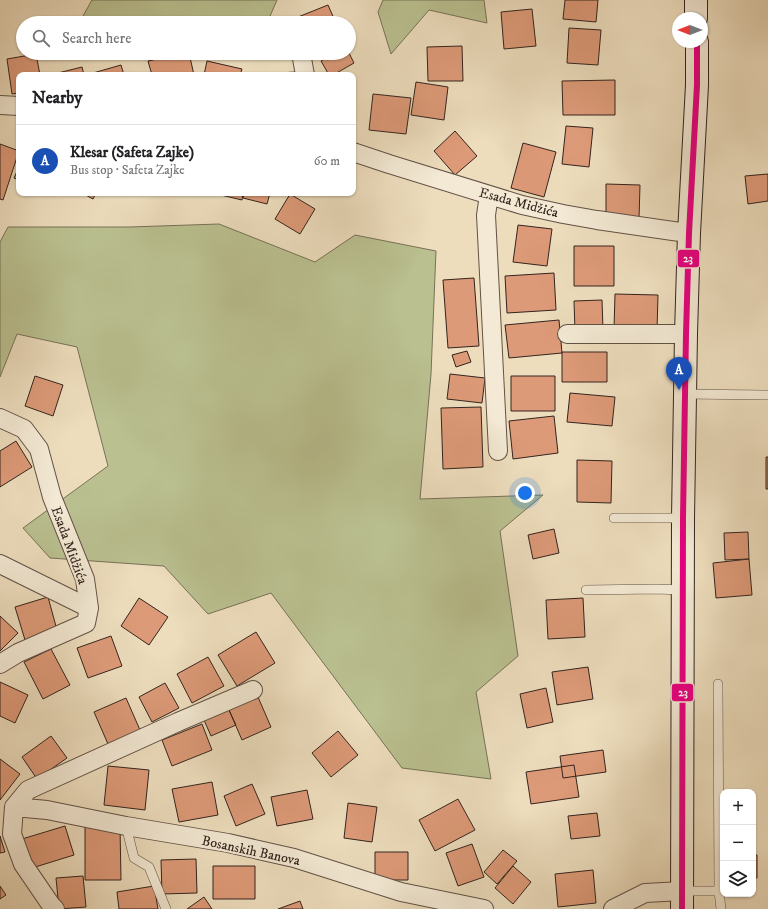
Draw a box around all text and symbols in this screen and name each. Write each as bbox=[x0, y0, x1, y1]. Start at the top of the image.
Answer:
north arrow bbox=[672, 12, 708, 48]
search box bbox=[16, 16, 356, 60]
icon: search bbox=[30, 27, 52, 49]
text: Search here bbox=[62, 29, 131, 48]
text: Nearby bbox=[32, 87, 82, 109]
text: Klesar (Safeta Zajke) bbox=[70, 143, 194, 162]
text: A bbox=[41, 153, 49, 169]
text: 60 m bbox=[314, 153, 340, 169]
text: Bus stop · Safeta Zajke bbox=[70, 162, 185, 178]
street label: Esada Midžića bbox=[477, 184, 560, 222]
line badge: 23 bbox=[677, 249, 700, 268]
text: 23 bbox=[683, 252, 693, 266]
pin: A bbox=[666, 357, 692, 390]
your location bbox=[515, 483, 535, 503]
street label: Esada Midžića bbox=[47, 504, 91, 587]
line badge: 23 bbox=[671, 683, 694, 702]
text: 23 bbox=[678, 686, 688, 700]
map controls bbox=[720, 789, 756, 897]
button: + bbox=[720, 789, 756, 825]
button: − bbox=[720, 825, 756, 861]
street label: Bosanskih Banova bbox=[200, 832, 302, 870]
button: layers bbox=[720, 861, 756, 897]

